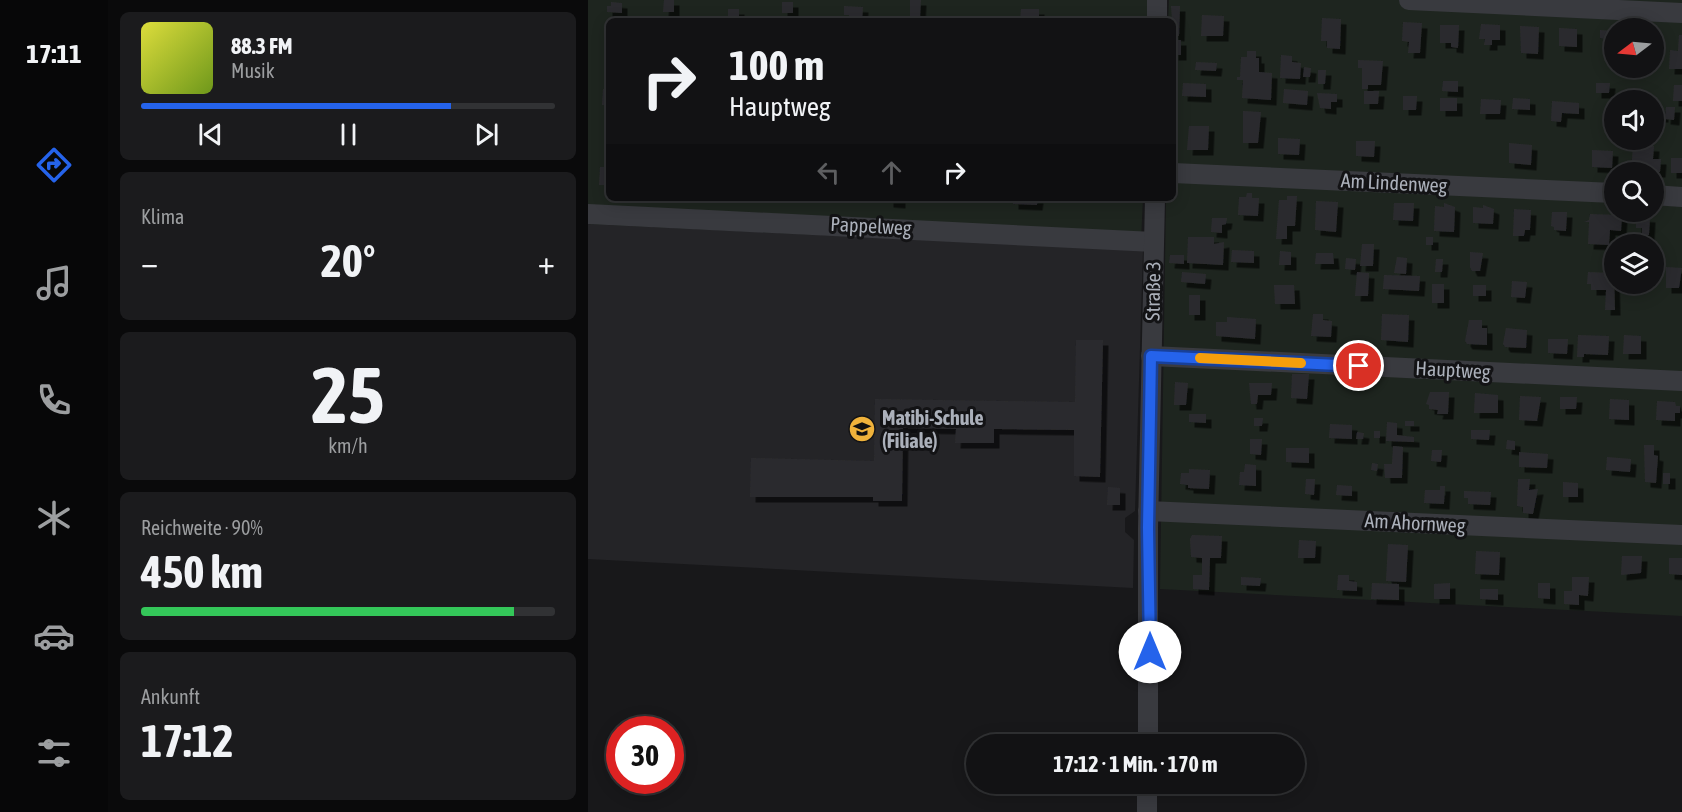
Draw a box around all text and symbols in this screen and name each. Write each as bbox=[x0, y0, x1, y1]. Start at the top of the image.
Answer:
north arrow bbox=[1604, 18, 1664, 78]
map controls bbox=[1604, 18, 1664, 294]
text: 88.3 FM bbox=[231, 33, 293, 59]
text: 17:11 bbox=[26, 38, 82, 69]
text: 100 m bbox=[729, 41, 824, 89]
icon: right bbox=[630, 42, 708, 120]
text: Musik bbox=[231, 59, 275, 82]
button: sound bbox=[1604, 90, 1664, 150]
text: Hauptweg bbox=[729, 91, 831, 122]
icon: previous bbox=[194, 118, 227, 151]
icon: pause bbox=[332, 118, 365, 151]
icon: next bbox=[470, 118, 503, 151]
icon: directions bbox=[33, 144, 75, 186]
icon: left bbox=[812, 156, 845, 189]
icon: ahead bbox=[875, 156, 908, 189]
icon: right bbox=[938, 156, 971, 189]
button: search bbox=[1604, 162, 1664, 222]
street label: Am Lindenweg bbox=[1340, 168, 1448, 197]
text: Klima bbox=[141, 205, 184, 228]
street label: Pappelweg bbox=[830, 212, 913, 239]
button: layers bbox=[1604, 234, 1664, 294]
text: 20° bbox=[321, 235, 375, 287]
text: − bbox=[141, 243, 158, 281]
text: + bbox=[538, 243, 555, 281]
street label: Straße 3 bbox=[1140, 261, 1165, 321]
icon: music bbox=[33, 262, 75, 304]
pin bbox=[1333, 340, 1384, 391]
icon: arrive bbox=[1342, 349, 1375, 382]
text: 25 bbox=[311, 350, 385, 440]
street label: Hauptweg bbox=[1415, 356, 1492, 383]
icon: phone bbox=[33, 379, 75, 421]
place label: Matibi-Schule (Filiale) bbox=[882, 406, 983, 452]
school or university icon: Matibi-Schule (Filiale) bbox=[847, 414, 877, 444]
text: km/h bbox=[328, 434, 368, 457]
icon: climate bbox=[33, 497, 75, 539]
street label: Am Ahornweg bbox=[1364, 508, 1466, 537]
text: Reichweite · 90% bbox=[141, 516, 263, 539]
text: 450 km bbox=[141, 546, 263, 598]
icon: car bbox=[33, 615, 75, 657]
position arrow bbox=[1118, 620, 1182, 684]
text: Ankunft bbox=[141, 685, 200, 708]
text: 17:12 bbox=[141, 715, 234, 767]
speed limit sign: 30 bbox=[606, 716, 684, 794]
icon: filters bbox=[33, 732, 75, 774]
text: 17:12 · 1 Min. · 170 m bbox=[1053, 751, 1218, 777]

